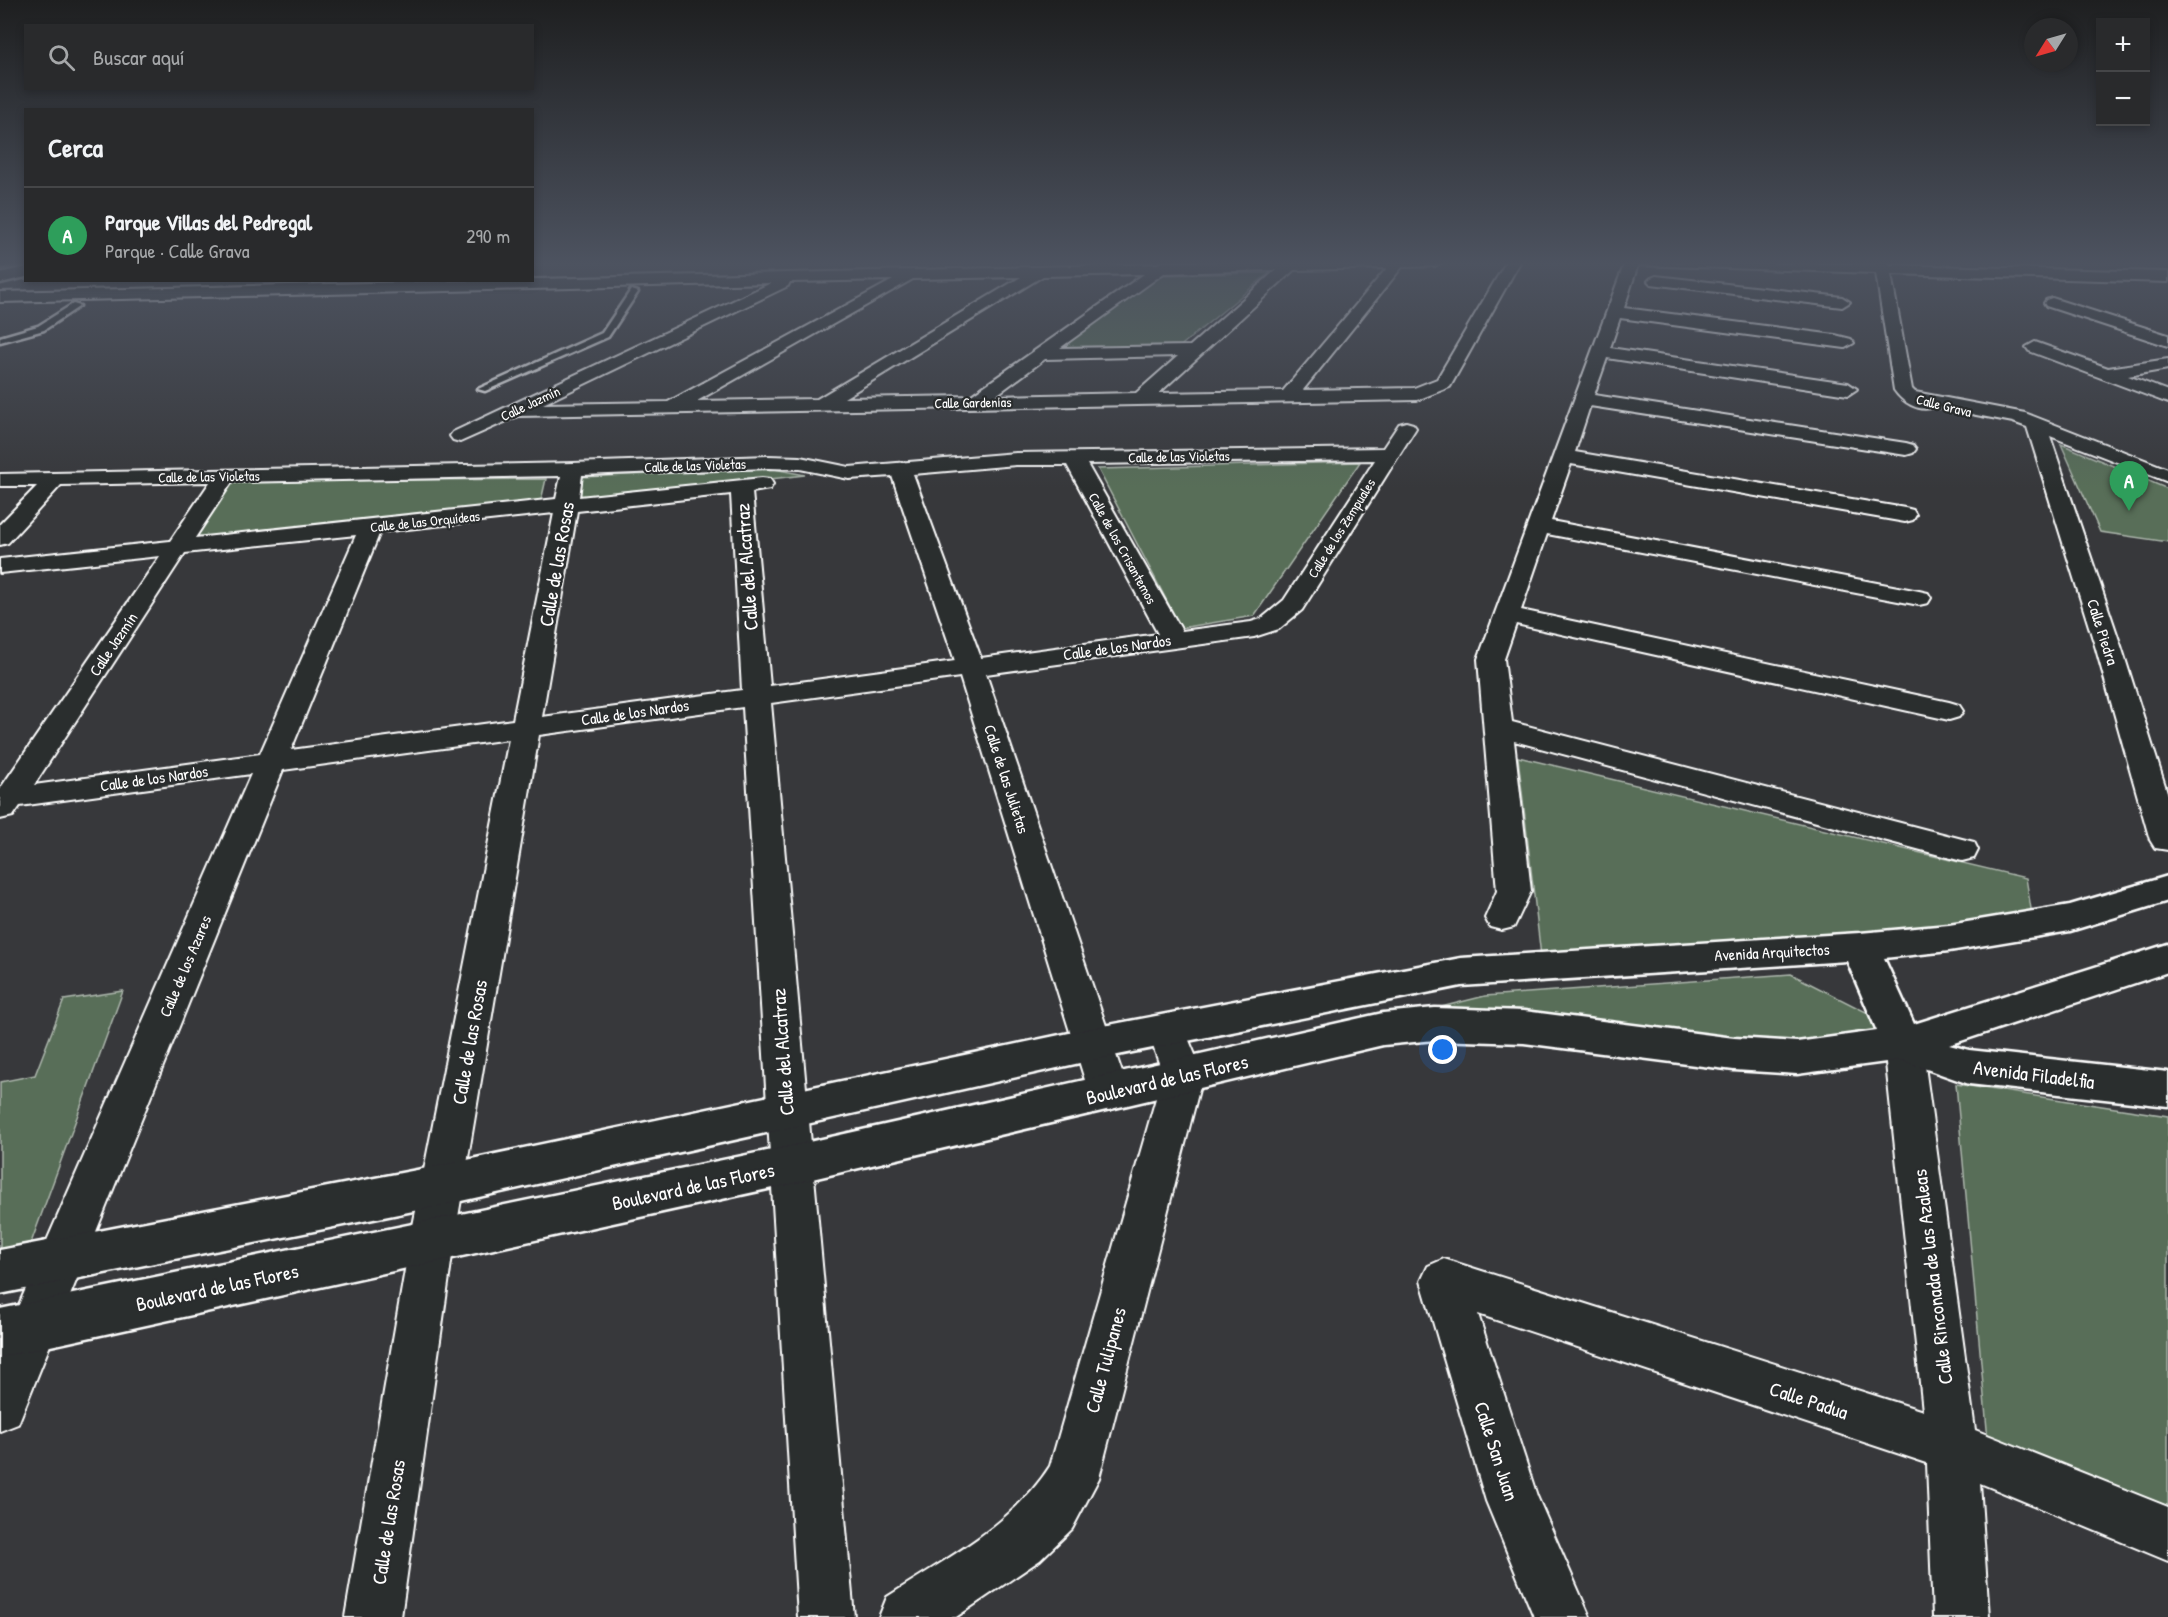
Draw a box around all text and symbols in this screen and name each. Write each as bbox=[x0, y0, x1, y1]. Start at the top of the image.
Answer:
north arrow bbox=[2024, 18, 2078, 72]
map controls bbox=[2096, 18, 2150, 126]
button: + bbox=[2096, 18, 2150, 72]
search box bbox=[24, 24, 534, 90]
icon: search bbox=[45, 41, 78, 74]
text: Buscar aquí bbox=[93, 42, 185, 72]
button: − bbox=[2096, 72, 2150, 126]
text: Cerca bbox=[48, 130, 103, 165]
text: Parque Villas del Pedregal bbox=[105, 207, 312, 237]
text: A bbox=[63, 222, 72, 249]
text: 290 m bbox=[466, 222, 510, 249]
text: Parque · Calle Grava bbox=[105, 237, 250, 264]
street label: Calle Jazmín bbox=[497, 381, 563, 425]
street label: Calle Grava bbox=[1914, 389, 1974, 421]
street label: Calle Gardenias bbox=[934, 392, 1012, 412]
street label: Calle de las Violetas bbox=[1128, 446, 1230, 466]
street label: Calle de las Violetas bbox=[644, 454, 746, 476]
pin: A bbox=[2110, 462, 2148, 511]
street label: Calle de las Violetas bbox=[158, 466, 260, 486]
street label: Calle de los Zempuales bbox=[1303, 475, 1380, 582]
street label: Calle de los Crisantemos bbox=[1084, 489, 1162, 607]
street label: Calle de las Rosas bbox=[532, 499, 580, 628]
street label: Calle del Alcatraz bbox=[728, 502, 764, 631]
street label: Calle de las Orquídeas bbox=[369, 506, 481, 537]
street label: Calle Piedra bbox=[2082, 596, 2124, 668]
street label: Calle Jazmín bbox=[84, 608, 142, 680]
street label: Calle de los Nardos bbox=[1062, 629, 1172, 665]
street label: Calle de los Nardos bbox=[580, 694, 690, 730]
street label: Calle de las Julietas bbox=[979, 722, 1035, 836]
street label: Calle de los Nardos bbox=[99, 760, 209, 796]
street label: Calle de los Azares bbox=[154, 912, 216, 1020]
street label: Avenida Arquitectos bbox=[1714, 938, 1830, 966]
street label: Calle de las Rosas bbox=[445, 977, 493, 1106]
street label: Calle del Alcatraz bbox=[764, 987, 800, 1116]
your location bbox=[1428, 1035, 1457, 1064]
street label: Boulevard de las Flores bbox=[1083, 1047, 1251, 1111]
street label: Avenida Filadelfia bbox=[1972, 1053, 2096, 1095]
street label: Boulevard de las Flores bbox=[609, 1156, 777, 1216]
street label: Calle Rinconada de las Azaleas bbox=[1905, 1168, 1959, 1386]
street label: Boulevard de las Flores bbox=[133, 1257, 301, 1317]
street label: Calle Tulipanes bbox=[1078, 1304, 1132, 1416]
street label: Calle Padua bbox=[1766, 1375, 1852, 1425]
street label: Calle San Juan bbox=[1468, 1398, 1526, 1504]
street label: Calle de las Rosas bbox=[365, 1457, 411, 1586]

